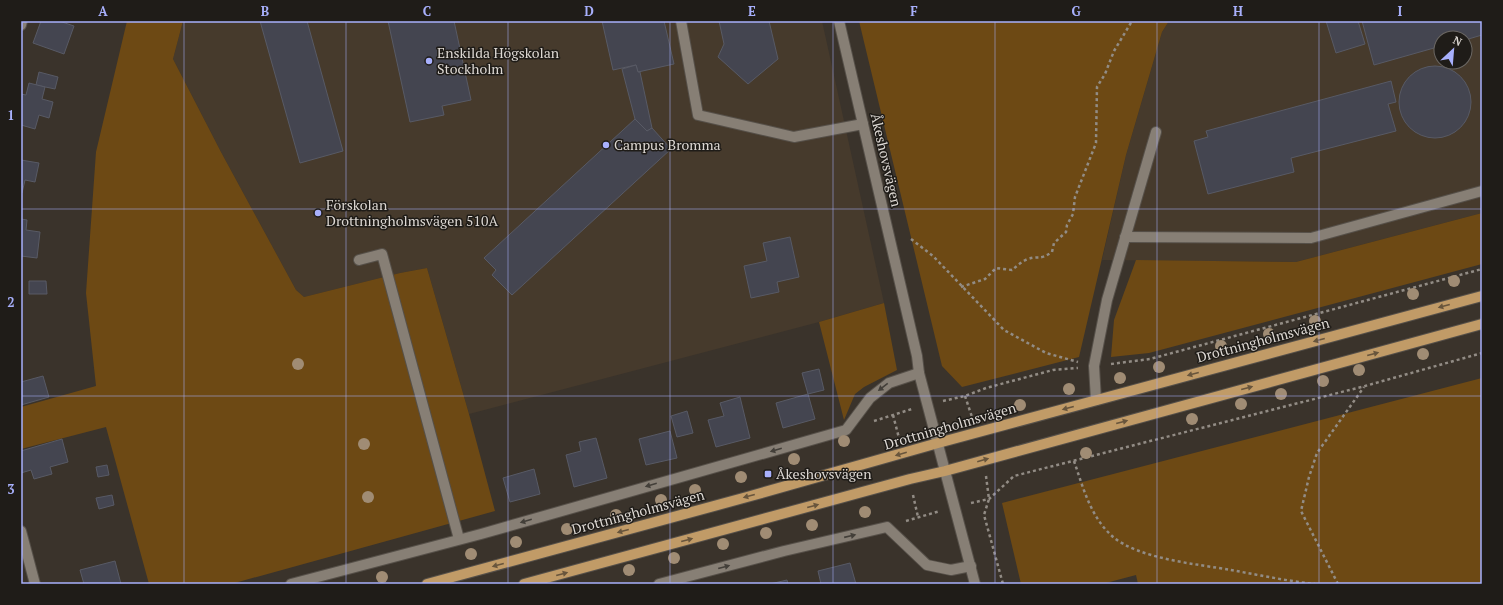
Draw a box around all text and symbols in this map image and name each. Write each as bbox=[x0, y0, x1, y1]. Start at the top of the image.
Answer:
text: A bbox=[98, 2, 108, 20]
text: B bbox=[261, 2, 269, 20]
text: C bbox=[423, 2, 431, 20]
text: D bbox=[584, 2, 594, 20]
text: E bbox=[748, 2, 756, 20]
text: F bbox=[910, 2, 918, 20]
text: G bbox=[1071, 2, 1081, 20]
text: H bbox=[1233, 2, 1243, 20]
text: I bbox=[1398, 2, 1403, 20]
north arrow bbox=[1433, 30, 1473, 70]
text: N bbox=[1451, 33, 1465, 49]
place label: Enskilda Högskolan Stockholm bbox=[437, 43, 560, 78]
marker: Enskilda Högskolan Stockholm bbox=[424, 56, 434, 66]
text: 1 bbox=[7, 106, 15, 124]
street label: Åkeshovsvägen bbox=[866, 111, 907, 209]
place label: Campus Bromma bbox=[614, 135, 721, 154]
marker: Campus Bromma bbox=[601, 140, 611, 150]
place label: Förskolan Drottningholmsvägen 510A bbox=[326, 195, 498, 230]
marker: Förskolan Drottningholmsvägen 510A bbox=[313, 208, 323, 218]
text: 2 bbox=[7, 293, 15, 311]
one-way arrow bbox=[1438, 303, 1450, 309]
street label: Drottningholmsvägen bbox=[1194, 312, 1332, 366]
one-way arrow bbox=[1313, 337, 1325, 343]
one-way arrow bbox=[1367, 351, 1379, 357]
one-way arrow bbox=[1187, 371, 1200, 377]
one-way arrow bbox=[878, 383, 889, 392]
one-way arrow bbox=[1241, 385, 1253, 391]
street label: Drottningholmsvägen bbox=[882, 397, 1019, 453]
one-way arrow bbox=[1062, 405, 1074, 411]
one-way arrow bbox=[1116, 419, 1128, 425]
one-way arrow bbox=[770, 447, 782, 453]
one-way arrow bbox=[895, 451, 907, 457]
one-way arrow bbox=[977, 457, 989, 463]
place label: Åkeshovsvägen bbox=[776, 464, 872, 483]
marker: Åkeshovsvägen bbox=[763, 469, 773, 479]
text: 3 bbox=[7, 480, 15, 498]
one-way arrow bbox=[645, 483, 657, 489]
street label: Drottningholmsvägen bbox=[569, 484, 707, 538]
one-way arrow bbox=[742, 493, 754, 499]
one-way arrow bbox=[807, 503, 819, 509]
one-way arrow bbox=[520, 518, 532, 524]
one-way arrow bbox=[617, 528, 629, 534]
one-way arrow bbox=[844, 533, 856, 539]
one-way arrow bbox=[681, 537, 693, 543]
one-way arrow bbox=[492, 562, 504, 568]
one-way arrow bbox=[718, 564, 730, 570]
one-way arrow bbox=[556, 571, 568, 577]

